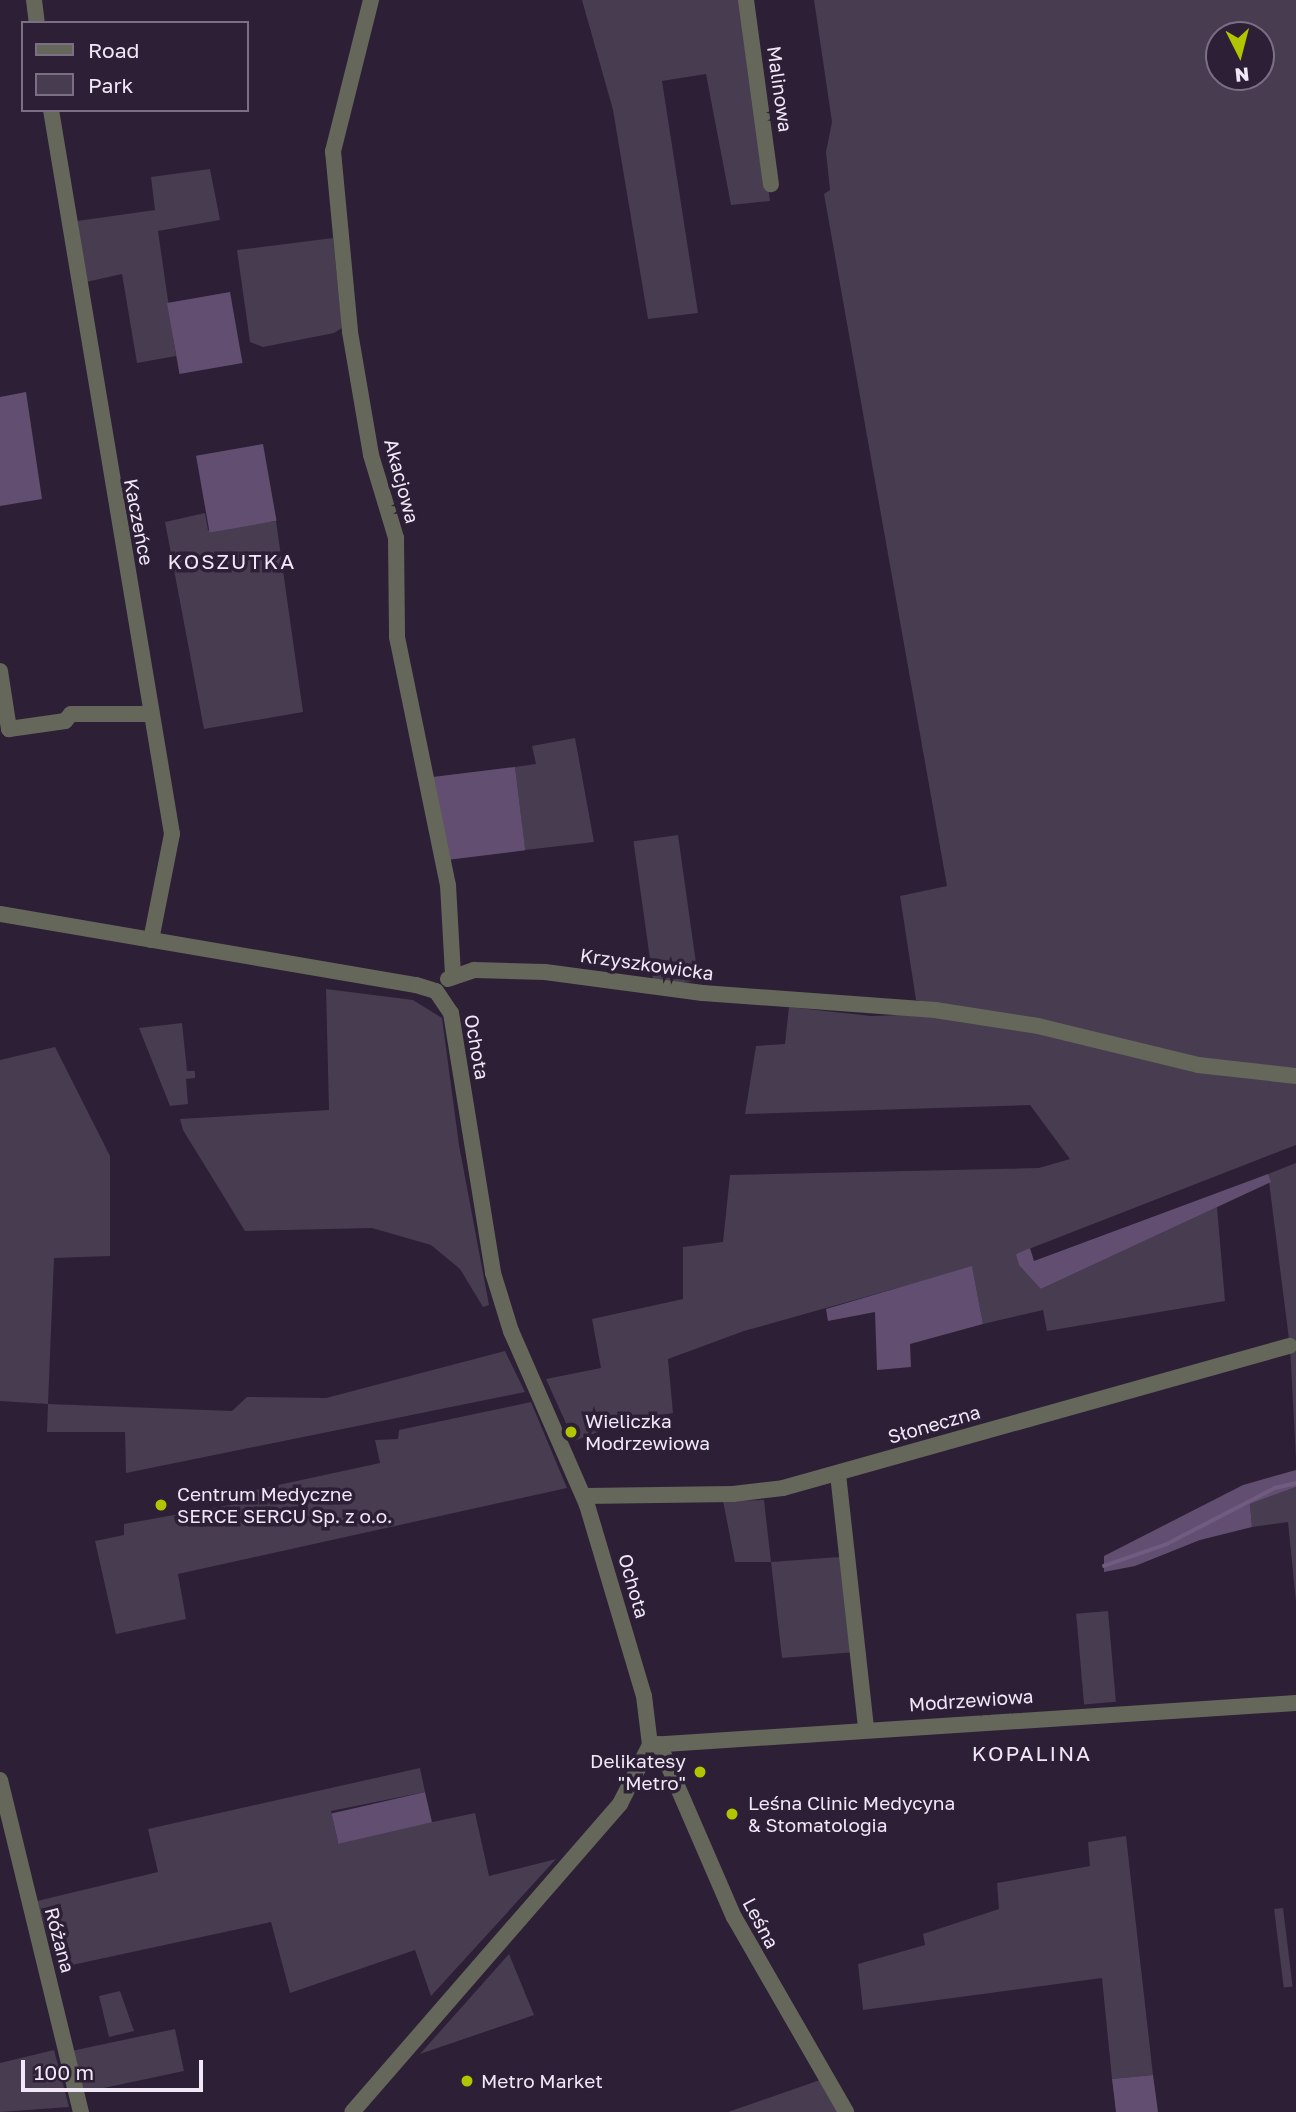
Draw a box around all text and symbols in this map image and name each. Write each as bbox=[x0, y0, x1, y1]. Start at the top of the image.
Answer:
legend bbox=[21, 21, 248, 112]
north arrow bbox=[1205, 21, 1275, 91]
text: Road bbox=[88, 37, 139, 63]
street label: Malinowa bbox=[763, 44, 797, 134]
text: N bbox=[1234, 63, 1250, 88]
text: Park bbox=[88, 72, 133, 98]
street label: Akacjowa bbox=[380, 436, 424, 526]
street label: Kaczeńce bbox=[119, 477, 159, 567]
district label: KOSZUTKA bbox=[169, 548, 295, 574]
street label: Krzyszkowicka bbox=[579, 943, 715, 985]
street label: Ochota bbox=[460, 1013, 494, 1081]
street label: Słoneczna bbox=[885, 1400, 983, 1448]
place label: Wieliczka Modrzewiowa bbox=[585, 1410, 710, 1454]
marker: Wieliczka Modrzewiowa bbox=[563, 1424, 579, 1440]
place label: Centrum Medyczne SERCE SERCU Sp. z o.o. bbox=[177, 1483, 393, 1527]
marker: Centrum Medyczne SERCE SERCU Sp. z o.o. bbox=[151, 1495, 171, 1515]
street label: Ochota bbox=[614, 1551, 654, 1621]
street label: Modrzewiowa bbox=[908, 1684, 1034, 1716]
district label: KOPALINA bbox=[973, 1740, 1091, 1766]
place label: Delikatesy "Metro" bbox=[590, 1750, 686, 1794]
marker: Delikatesy "Metro" bbox=[692, 1764, 708, 1780]
place label: Leśna Clinic Medycyna & Stomatologia bbox=[748, 1792, 955, 1836]
marker: Leśna Clinic Medycyna & Stomatologia bbox=[722, 1804, 742, 1824]
street label: Leśna bbox=[738, 1894, 784, 1952]
street label: Różana bbox=[40, 1905, 80, 1975]
scale bar bbox=[24, 2046, 206, 2090]
text: 100 m bbox=[34, 2059, 94, 2085]
place label: Metro Market bbox=[481, 2070, 603, 2092]
marker: Metro Market bbox=[459, 2073, 475, 2089]

